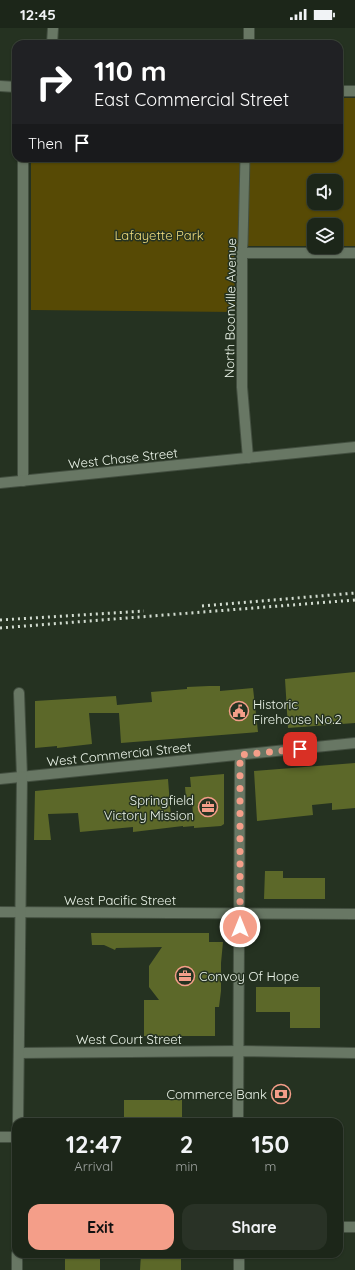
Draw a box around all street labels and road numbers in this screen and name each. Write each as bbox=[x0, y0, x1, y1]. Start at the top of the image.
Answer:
street label: North Boonville Avenue bbox=[221, 238, 239, 378]
street label: West Chase Street bbox=[67, 444, 179, 472]
street label: West Commercial Street bbox=[46, 738, 192, 770]
street label: West Pacific Street bbox=[64, 892, 176, 908]
street label: West Court Street bbox=[76, 1031, 182, 1047]

